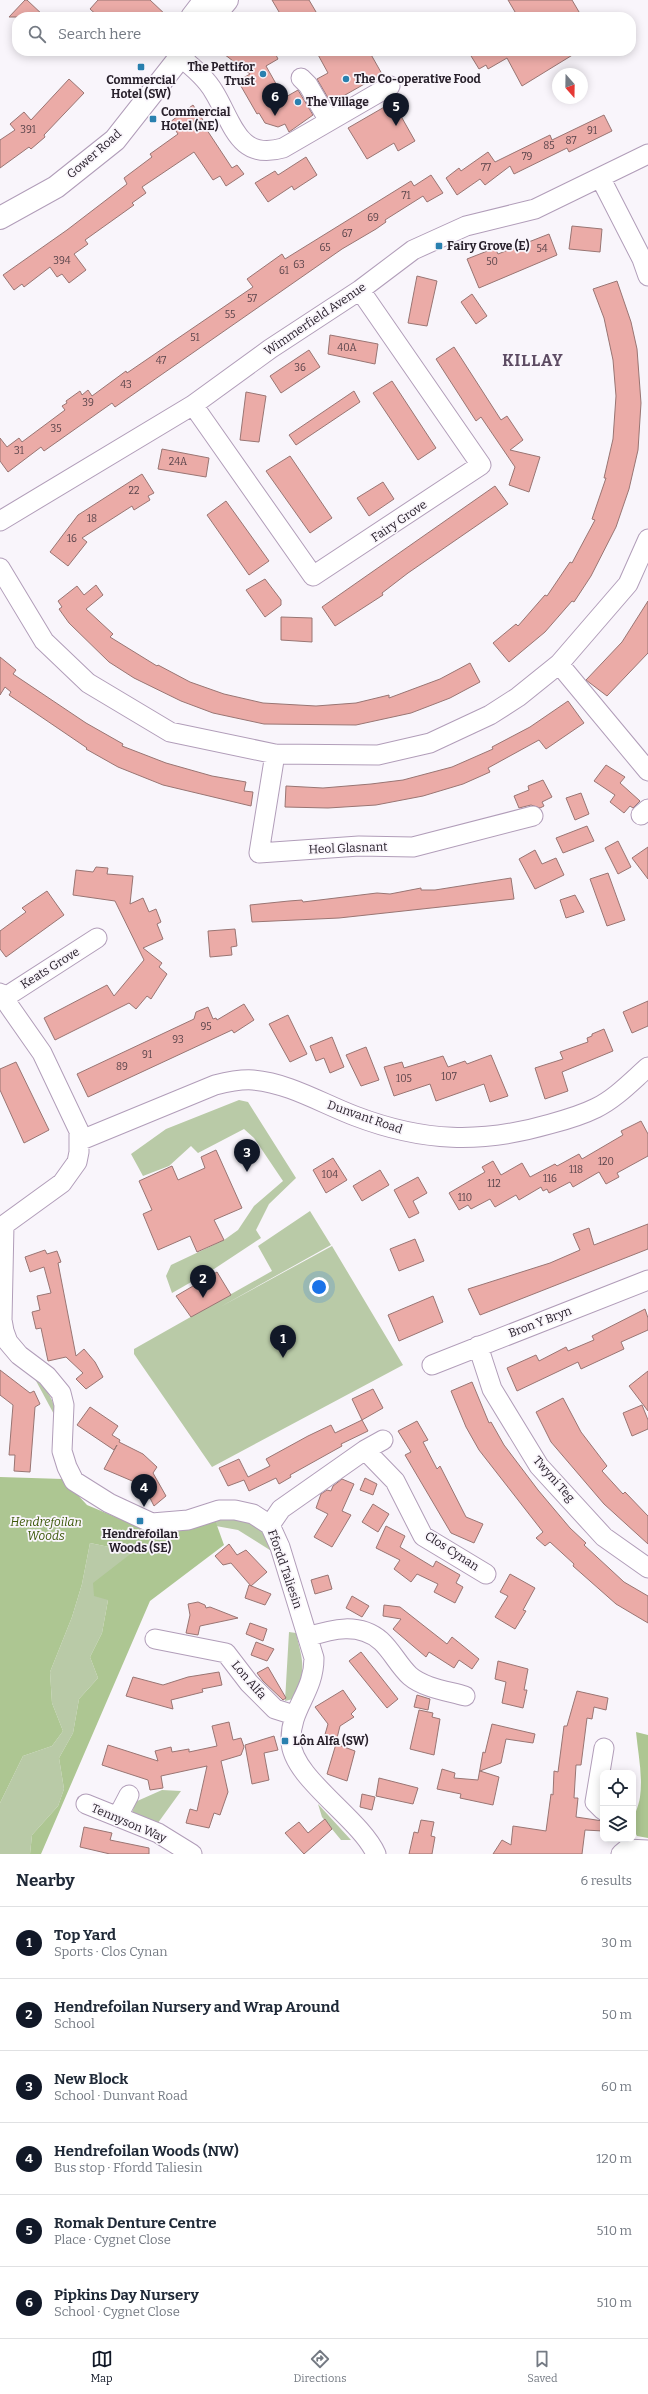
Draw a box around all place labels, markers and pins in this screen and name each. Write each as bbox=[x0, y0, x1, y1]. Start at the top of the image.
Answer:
place label: The Pettifor Trust bbox=[187, 60, 255, 88]
marker: Commercial Hotel (SW) bbox=[136, 62, 146, 72]
marker: The Pettifor Trust bbox=[258, 69, 268, 79]
place label: The Co-operative Food bbox=[354, 72, 482, 86]
place label: Commercial Hotel (SW) bbox=[106, 73, 176, 101]
marker: The Co-operative Food bbox=[341, 74, 351, 84]
pin: 6 bbox=[262, 83, 288, 116]
pin: 5 bbox=[383, 93, 409, 126]
place label: The Village bbox=[306, 95, 369, 109]
marker: The Village bbox=[293, 97, 303, 107]
place label: Commercial Hotel (NE) bbox=[161, 105, 231, 133]
marker: Commercial Hotel (NE) bbox=[148, 114, 158, 124]
place label: Fairy Grove (E) bbox=[447, 238, 530, 253]
marker: Fairy Grove (E) bbox=[434, 241, 444, 251]
pin: 3 bbox=[234, 1139, 260, 1172]
pin: 2 bbox=[190, 1265, 216, 1298]
pin: 1 bbox=[270, 1325, 296, 1358]
pin: 4 bbox=[131, 1474, 157, 1507]
marker: Hendrefoilan Woods (SE) bbox=[135, 1516, 145, 1526]
place label: Hendrefoilan Woods (SE) bbox=[102, 1527, 178, 1555]
place label: Lôn Alfa (SW) bbox=[293, 1733, 369, 1748]
marker: Lôn Alfa (SW) bbox=[280, 1736, 290, 1746]

